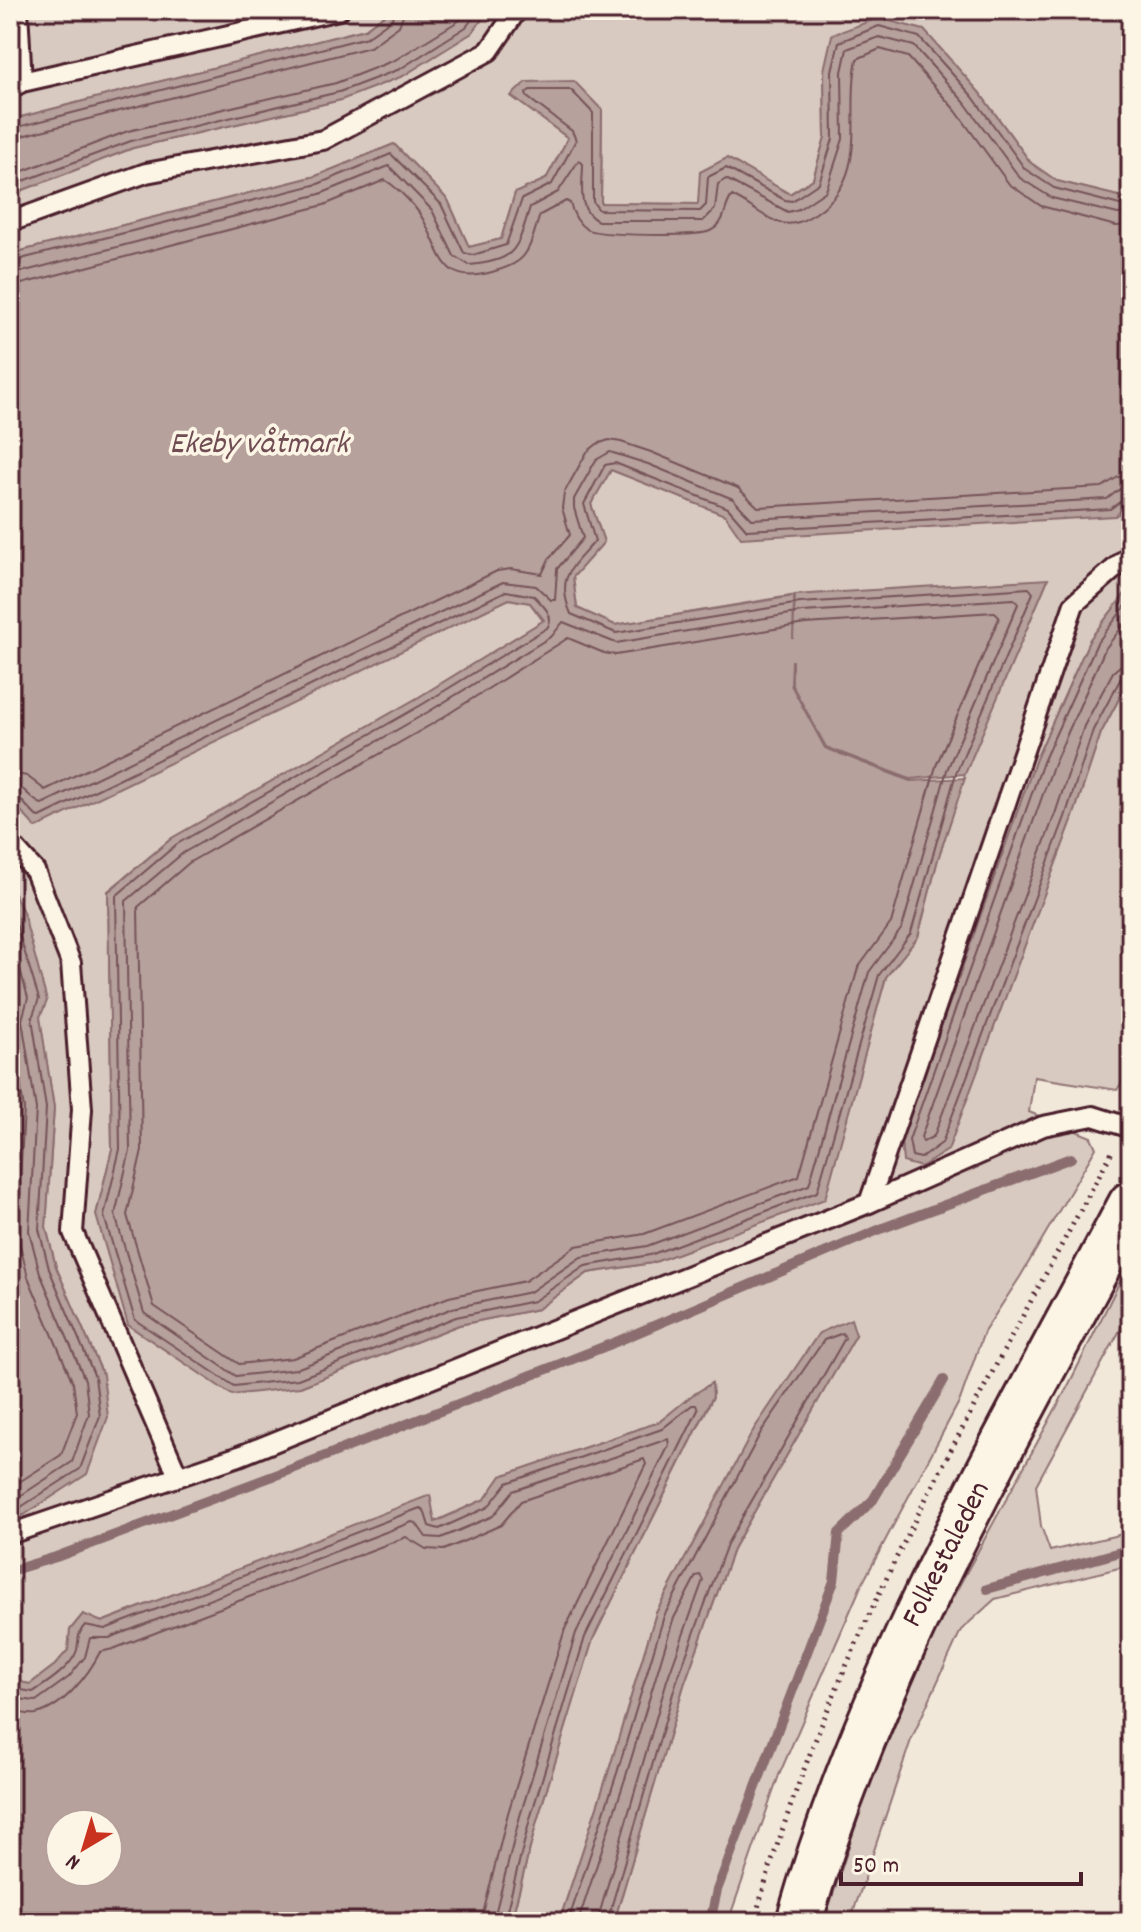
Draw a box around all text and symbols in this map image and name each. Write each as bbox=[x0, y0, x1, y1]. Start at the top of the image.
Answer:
water label: Ekeby våtmark bbox=[170, 423, 351, 469]
street label: Folkestaleden bbox=[893, 1475, 1003, 1635]
north arrow bbox=[44, 1808, 124, 1888]
scale bar bbox=[841, 1836, 1081, 1886]
text: N bbox=[60, 1845, 88, 1877]
text: 50 m bbox=[853, 1850, 899, 1884]

